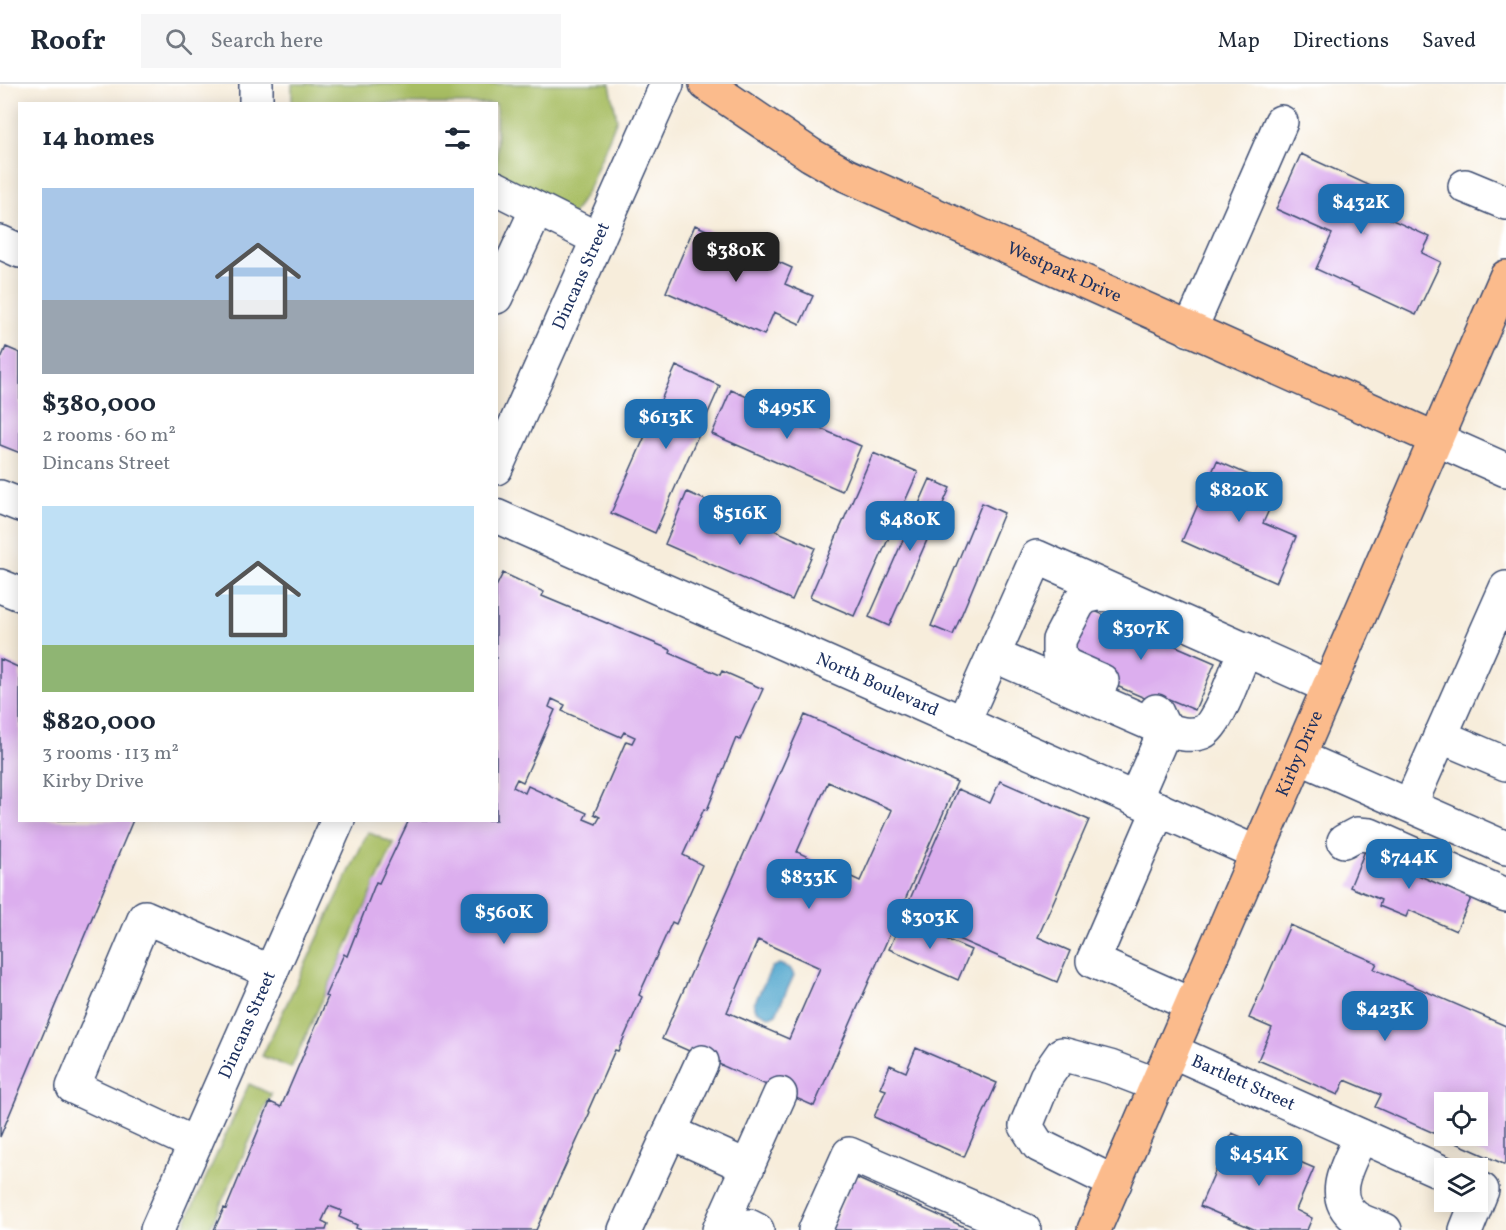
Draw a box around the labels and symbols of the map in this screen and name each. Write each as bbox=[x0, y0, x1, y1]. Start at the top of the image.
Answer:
pin: $432K bbox=[1319, 184, 1403, 235]
street label: Dincans Street bbox=[546, 218, 616, 334]
pin: $380K bbox=[694, 232, 778, 283]
street label: Westpark Drive bbox=[1003, 236, 1126, 309]
pin: $495K bbox=[745, 389, 829, 440]
pin: $613K bbox=[624, 399, 708, 450]
pin: $820K bbox=[1197, 472, 1281, 523]
pin: $516K bbox=[698, 495, 782, 546]
pin: $480K bbox=[868, 501, 952, 552]
pin: $307K bbox=[1099, 610, 1183, 661]
street label: North Boulevard bbox=[812, 647, 943, 723]
street label: Kirby Drive bbox=[1270, 707, 1330, 801]
pin: $744K bbox=[1367, 839, 1451, 890]
pin: $833K bbox=[767, 859, 851, 910]
pin: $560K bbox=[462, 894, 546, 945]
pin: $303K bbox=[888, 899, 972, 950]
street label: Dincans Street bbox=[213, 967, 282, 1083]
pin: $423K bbox=[1343, 991, 1427, 1042]
street label: Bartlett Street bbox=[1187, 1049, 1299, 1117]
pin: $454K bbox=[1217, 1136, 1301, 1187]

